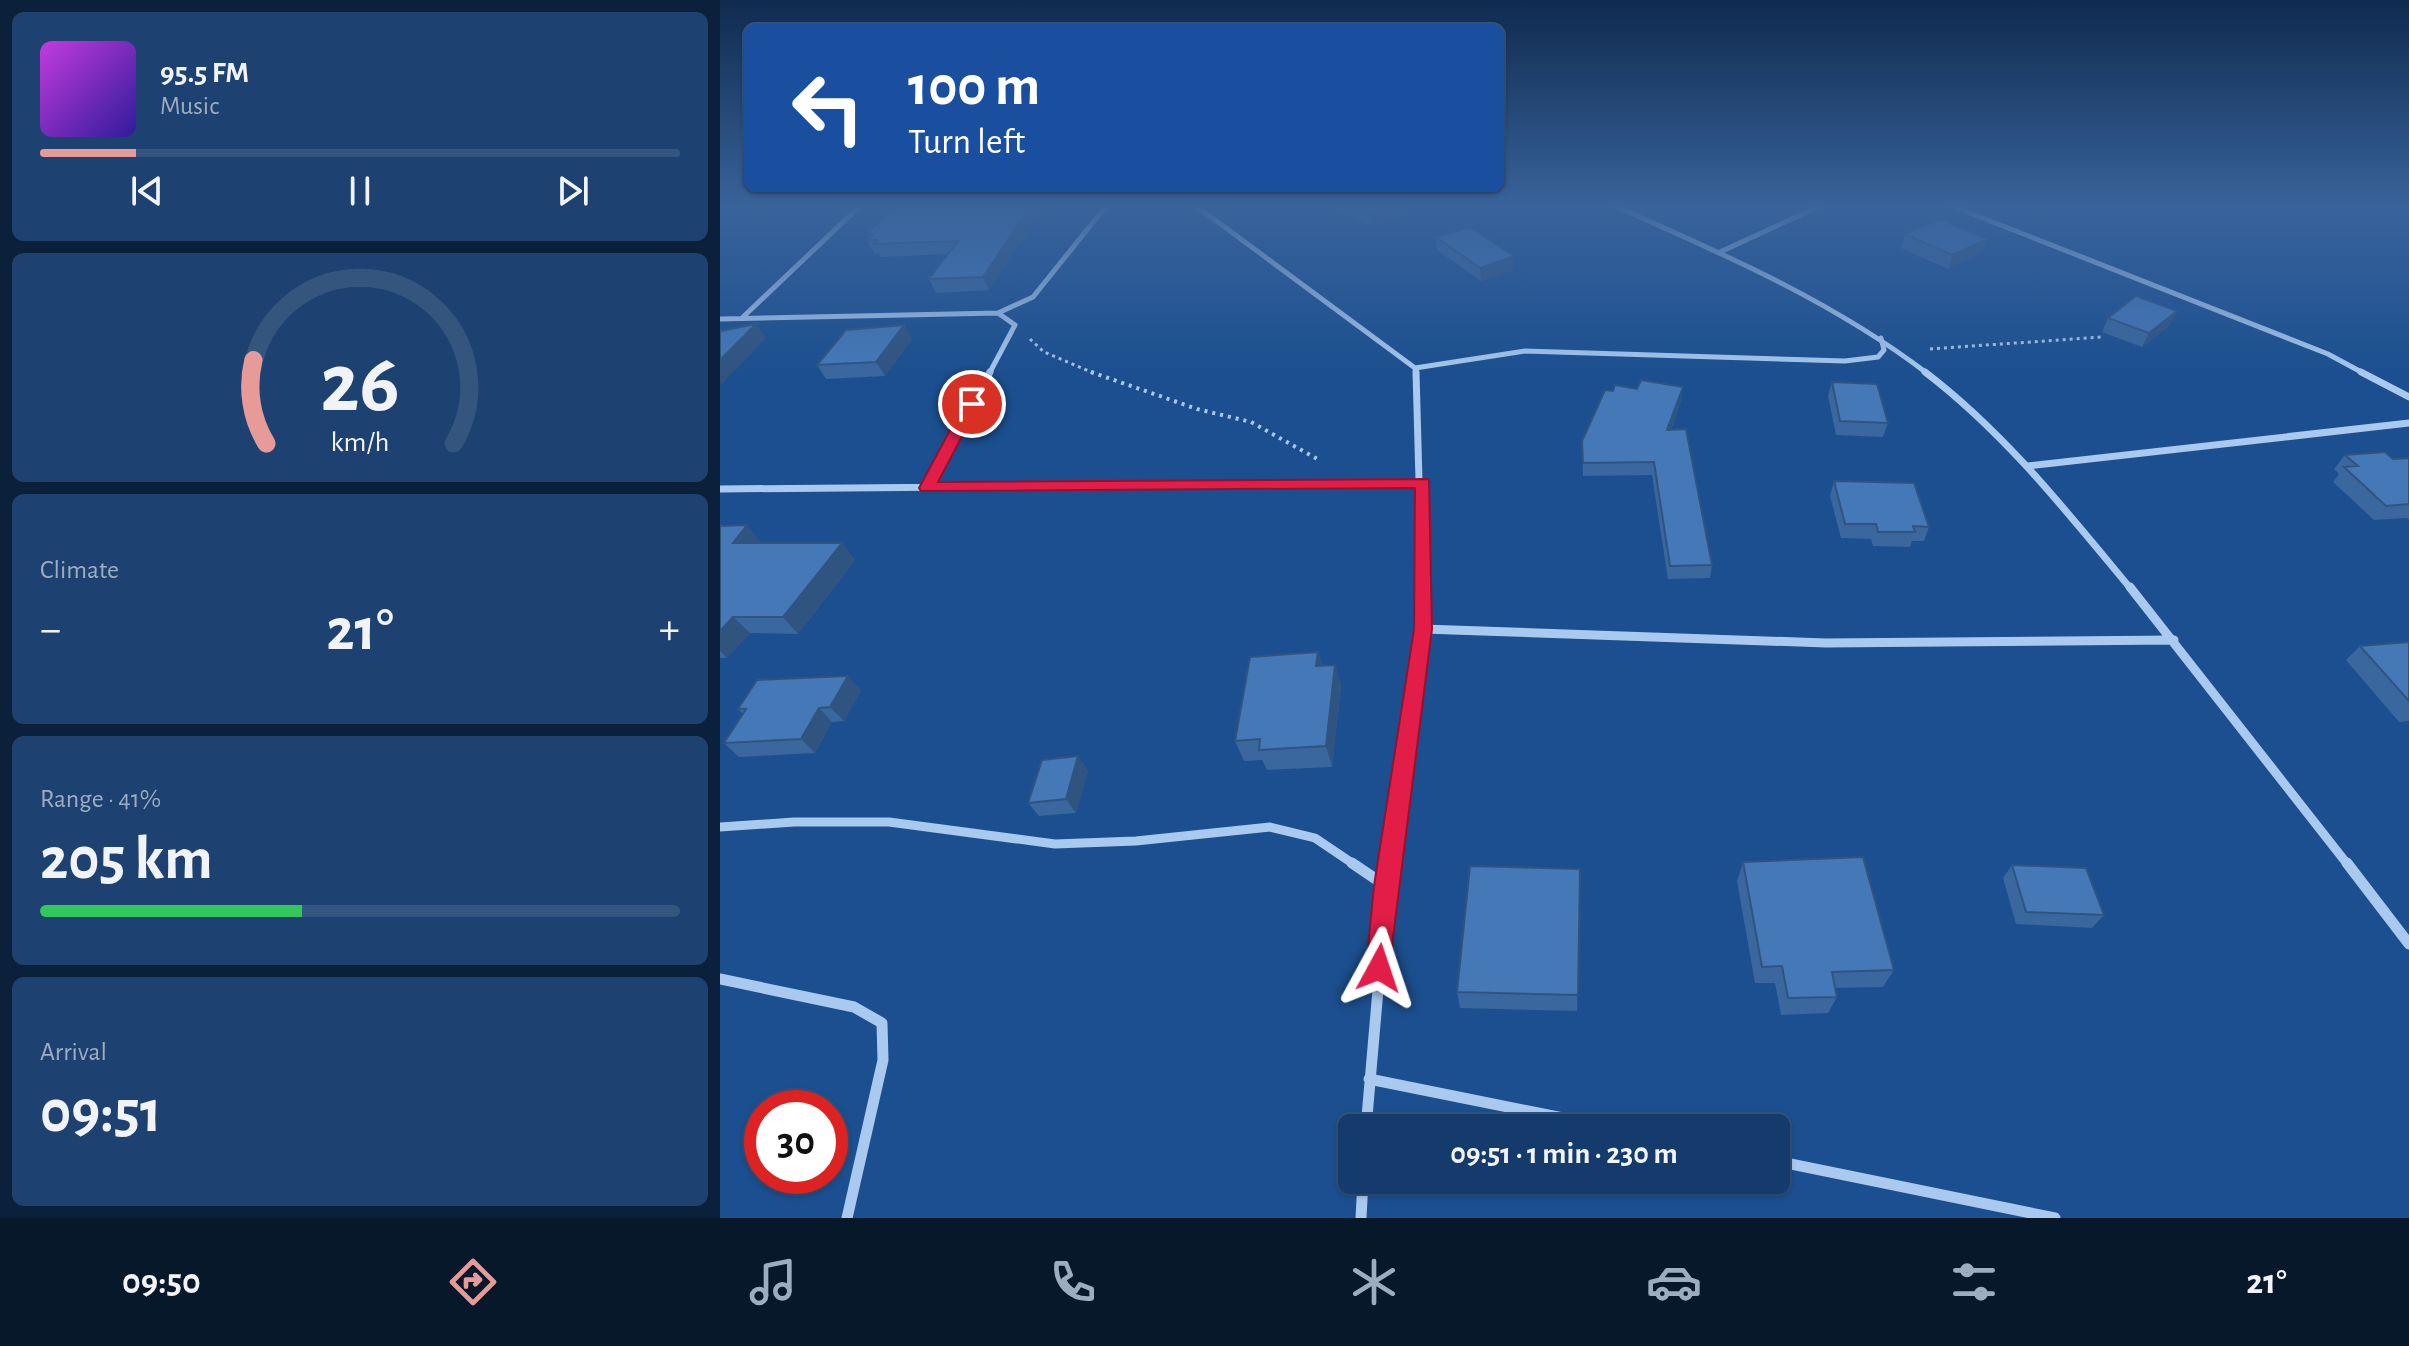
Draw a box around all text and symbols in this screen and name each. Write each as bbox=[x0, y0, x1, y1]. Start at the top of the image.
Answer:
icon: left bbox=[776, 56, 880, 160]
text: 95.5 FM bbox=[160, 58, 249, 88]
text: 100 m bbox=[908, 59, 1040, 115]
text: Music bbox=[160, 93, 219, 119]
text: Turn left bbox=[908, 124, 1025, 160]
icon: previous bbox=[125, 169, 169, 213]
icon: pause bbox=[338, 169, 382, 213]
icon: next bbox=[551, 169, 595, 213]
text: 26 bbox=[320, 342, 400, 426]
pin bbox=[938, 370, 1006, 438]
icon: arrive bbox=[950, 382, 994, 426]
text: km/h bbox=[331, 428, 389, 457]
text: Climate bbox=[40, 557, 119, 583]
text: 21° bbox=[326, 601, 394, 661]
text: − bbox=[40, 608, 61, 652]
text: + bbox=[659, 608, 680, 652]
text: Range · 41% bbox=[40, 786, 161, 812]
text: 205 km bbox=[40, 830, 213, 890]
position arrow bbox=[1337, 926, 1421, 1010]
text: Arrival bbox=[40, 1039, 107, 1065]
text: 09:51 bbox=[40, 1083, 162, 1143]
speed limit sign: 30 bbox=[744, 1090, 848, 1194]
text: 09:51 · 1 min · 230 m bbox=[1450, 1139, 1678, 1169]
icon: directions bbox=[445, 1254, 501, 1310]
icon: music bbox=[745, 1254, 801, 1310]
icon: phone bbox=[1045, 1254, 1101, 1310]
icon: climate bbox=[1346, 1254, 1402, 1310]
icon: car bbox=[1646, 1254, 1702, 1310]
icon: filters bbox=[1946, 1254, 2002, 1310]
text: 09:50 bbox=[122, 1264, 201, 1300]
text: 21° bbox=[2246, 1264, 2287, 1300]

